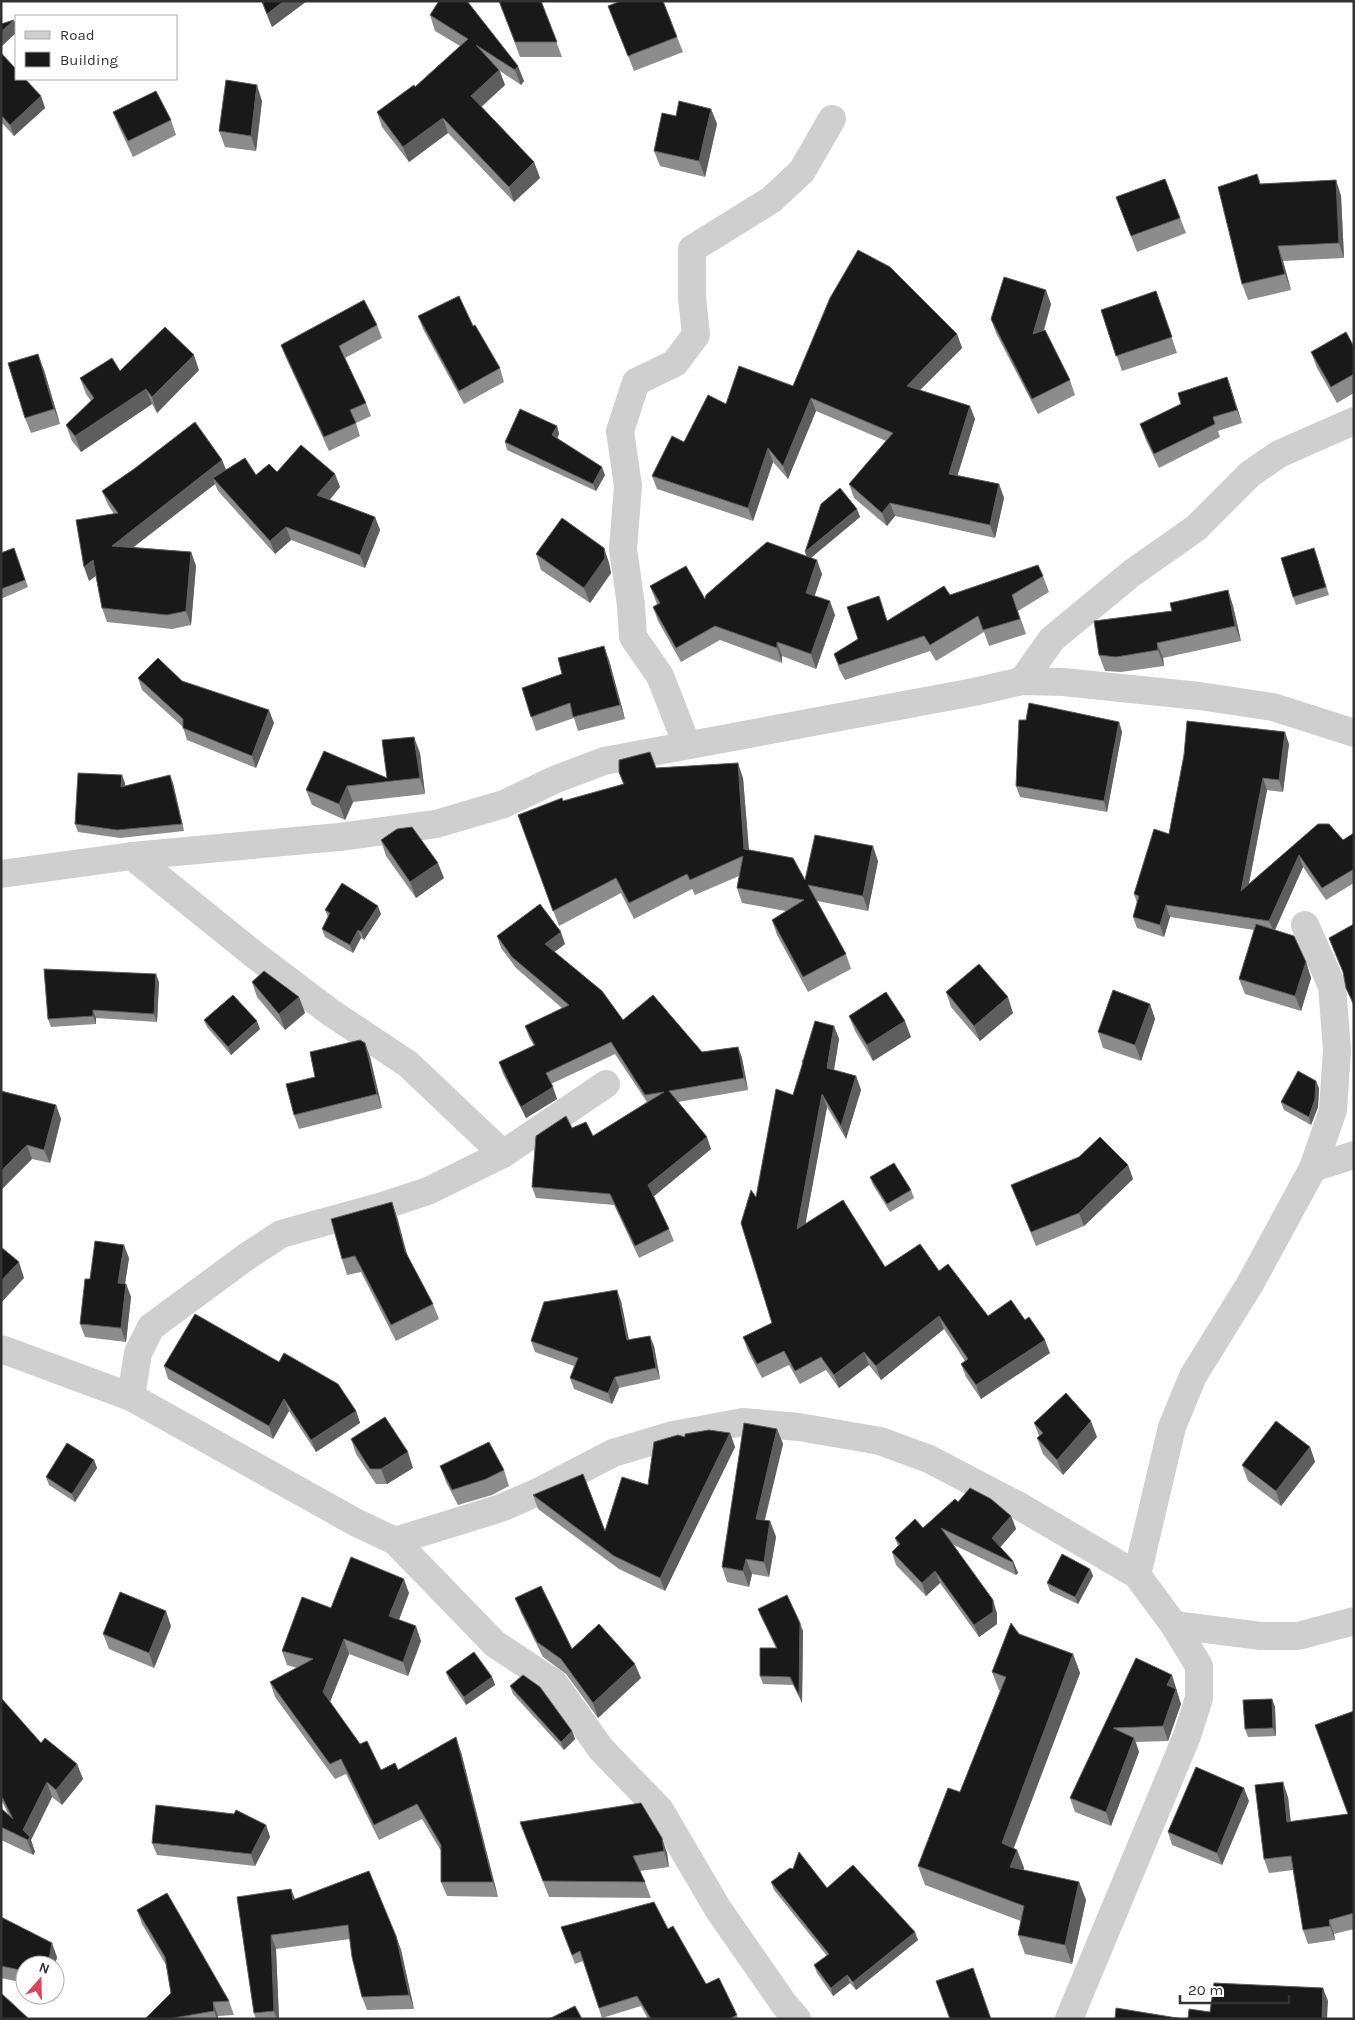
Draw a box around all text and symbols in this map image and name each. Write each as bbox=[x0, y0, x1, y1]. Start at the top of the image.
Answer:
legend bbox=[15, 15, 178, 80]
text: Road bbox=[60, 26, 95, 44]
text: Building bbox=[60, 51, 118, 69]
north arrow bbox=[15, 1955, 65, 2005]
text: N bbox=[37, 1959, 52, 1978]
scale bar bbox=[1180, 1972, 1289, 2004]
text: 20 m bbox=[1188, 1981, 1223, 1999]

